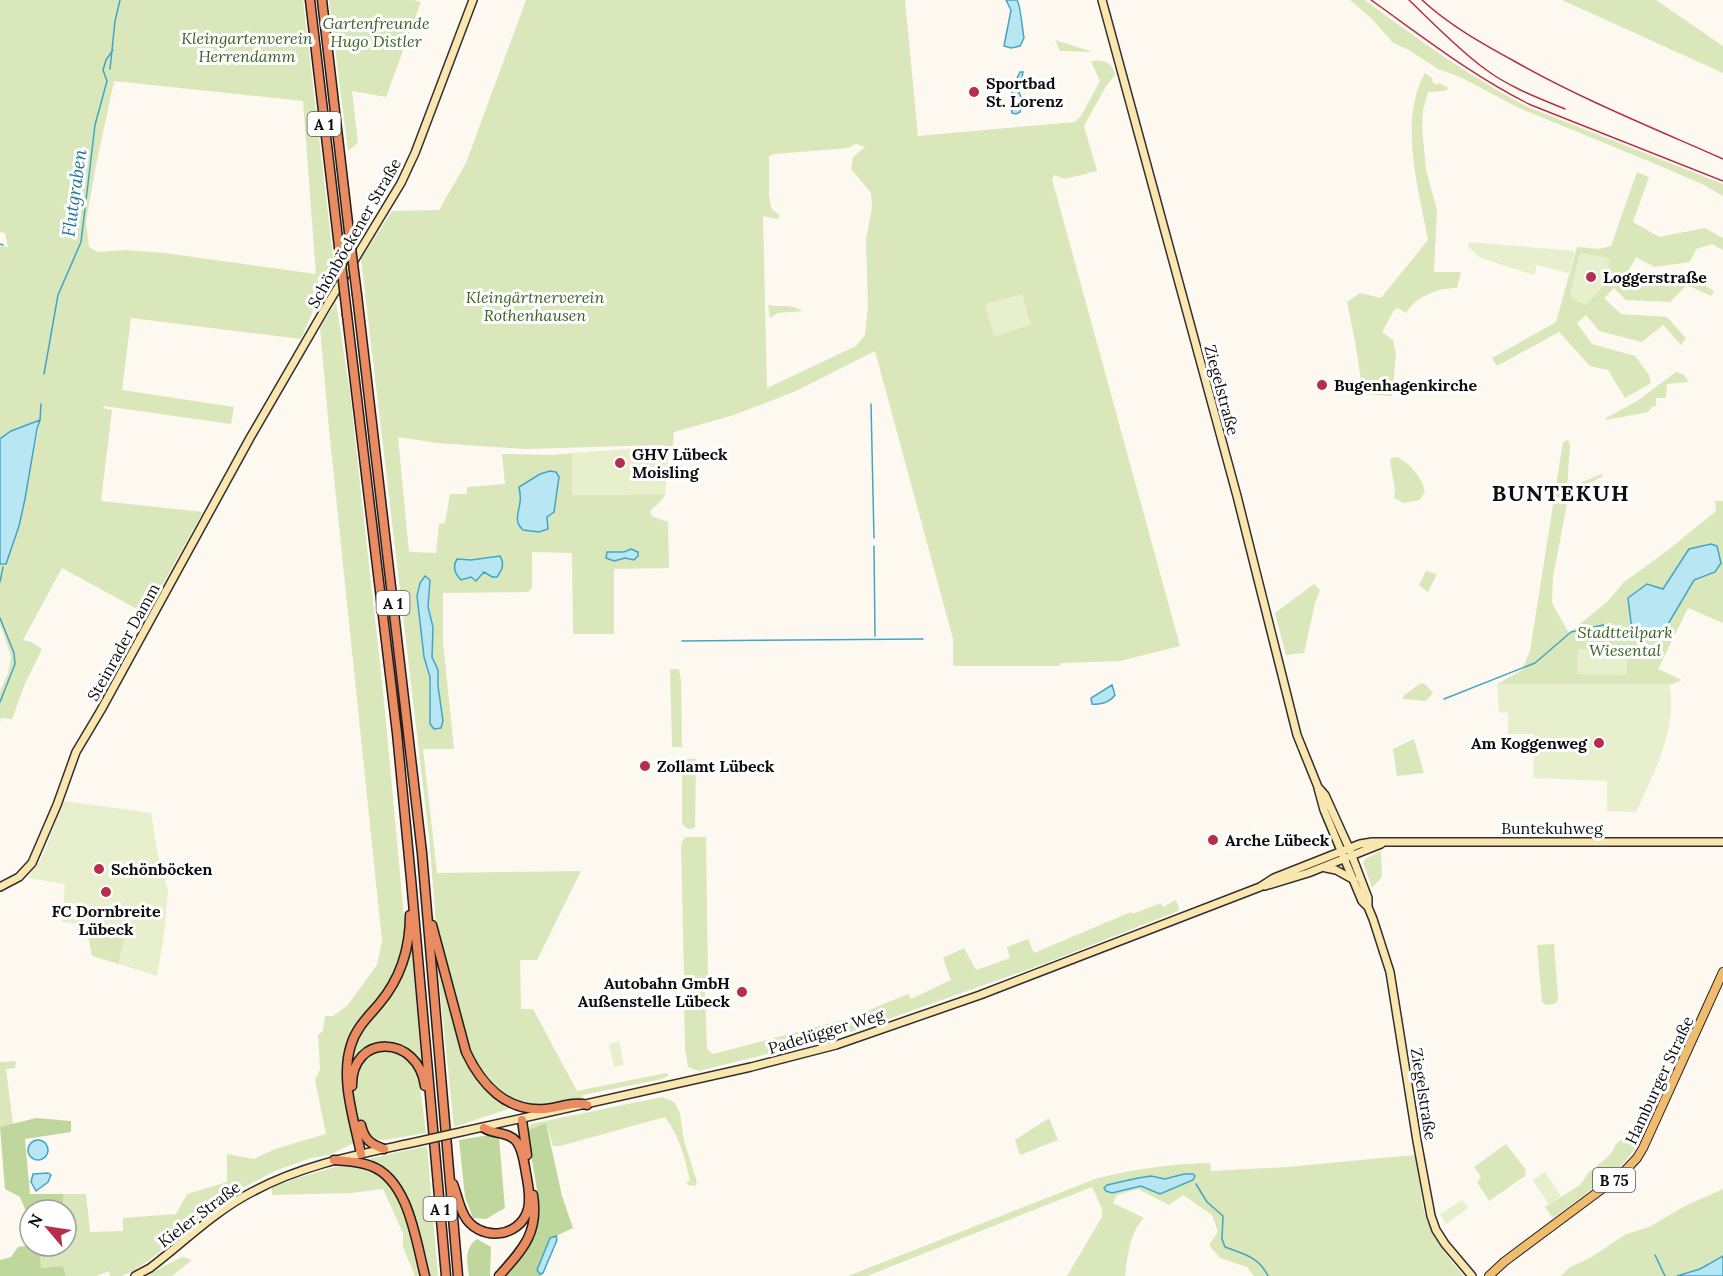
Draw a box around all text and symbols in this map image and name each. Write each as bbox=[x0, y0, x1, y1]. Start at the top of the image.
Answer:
park label: Gartenfreunde Hugo Distler bbox=[322, 13, 430, 51]
park label: Kleingartenverein Herrendamm bbox=[181, 28, 313, 66]
place label: Sportbad St. Lorenz bbox=[986, 73, 1063, 111]
marker: Sportbad St. Lorenz bbox=[967, 85, 981, 99]
road number: A 1 bbox=[308, 112, 340, 136]
water label: Flutgraben bbox=[56, 148, 92, 238]
street label: Schönböckener Straße bbox=[303, 154, 405, 312]
place label: Loggerstraße bbox=[1603, 267, 1707, 287]
marker: Loggerstraße bbox=[1584, 270, 1598, 284]
park label: Kleingärtnerverein Rothenhausen bbox=[466, 287, 604, 325]
street label: Ziegelstraße bbox=[1200, 343, 1244, 438]
place label: Bugenhagenkirche bbox=[1334, 375, 1477, 395]
marker: Bugenhagenkirche bbox=[1315, 378, 1329, 392]
place label: GHV Lübeck Moisling bbox=[632, 444, 728, 482]
marker: GHV Lübeck Moisling bbox=[613, 456, 627, 470]
district label: BUNTEKUH bbox=[1492, 479, 1630, 507]
street label: Steinrader Damm bbox=[82, 580, 164, 704]
road number: A 1 bbox=[376, 591, 410, 615]
park label: Stadtteilpark Wiesental bbox=[1578, 622, 1672, 660]
place label: Am Koggenweg bbox=[1471, 733, 1588, 753]
marker: Am Koggenweg bbox=[1592, 736, 1606, 750]
place label: Zollamt Lübeck bbox=[657, 756, 775, 776]
marker: Zollamt Lübeck bbox=[638, 759, 652, 773]
street label: Buntekuhweg bbox=[1501, 818, 1604, 838]
place label: Arche Lübeck bbox=[1225, 830, 1330, 850]
marker: Arche Lübeck bbox=[1206, 833, 1220, 847]
place label: Schönböcken bbox=[111, 859, 213, 879]
marker: Schönböcken bbox=[92, 862, 106, 876]
marker: FC Dornbreite Lübeck bbox=[99, 885, 113, 899]
place label: FC Dornbreite Lübeck bbox=[51, 901, 161, 939]
place label: Autobahn GmbH Außenstelle Lübeck bbox=[578, 973, 730, 1011]
marker: Autobahn GmbH Außenstelle Lübeck bbox=[735, 985, 749, 999]
street label: Padelügger Weg bbox=[766, 1004, 888, 1058]
street label: Hamburger Straße bbox=[1621, 1012, 1698, 1147]
street label: Ziegelstraße bbox=[1407, 1047, 1441, 1142]
road number: B 75 bbox=[1593, 1168, 1635, 1192]
street label: Kieler Straße bbox=[154, 1176, 244, 1252]
road number: A 1 bbox=[424, 1197, 456, 1221]
north arrow bbox=[18, 1198, 78, 1258]
text: N bbox=[23, 1210, 47, 1231]

